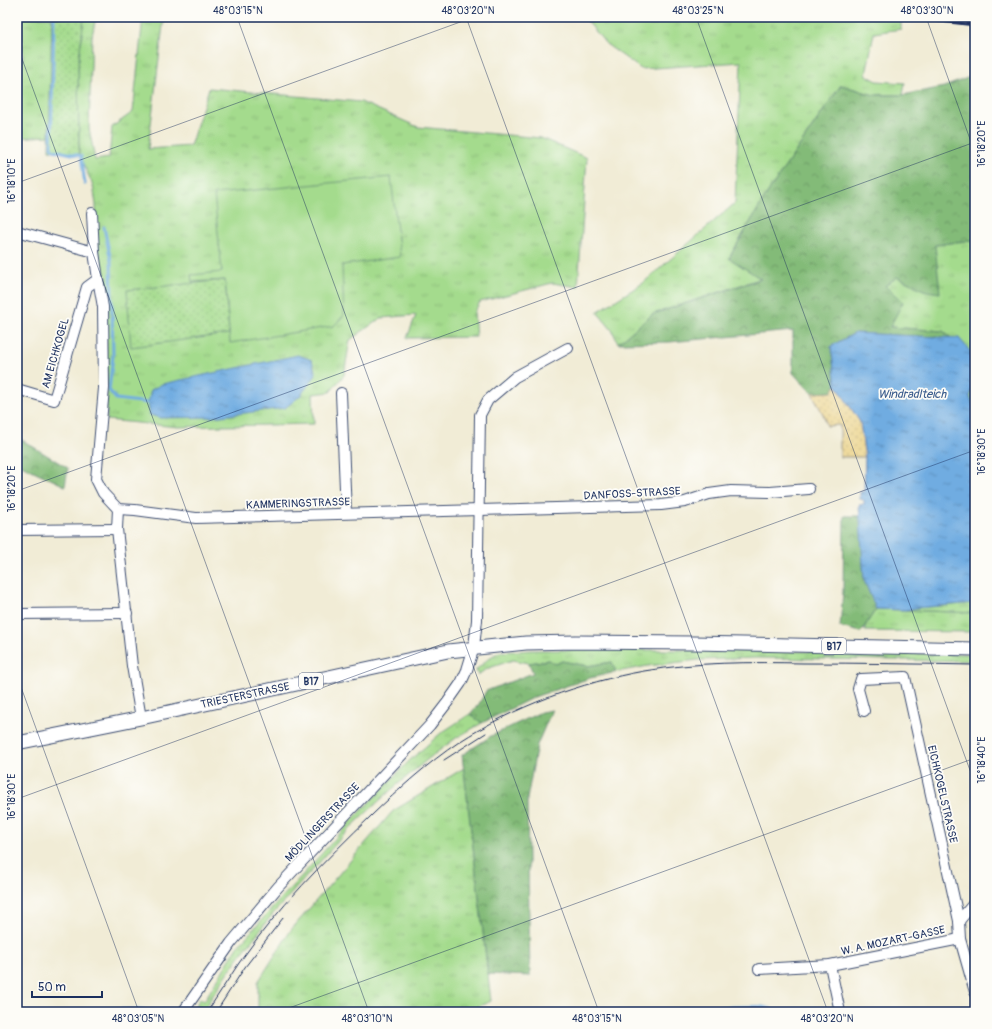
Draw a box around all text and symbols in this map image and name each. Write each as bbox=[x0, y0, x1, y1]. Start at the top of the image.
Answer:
text: 48°03'15"N bbox=[213, 5, 263, 17]
text: 48°03'20"N bbox=[442, 5, 495, 17]
text: 48°03'25"N bbox=[672, 5, 724, 17]
text: 48°03'30"N bbox=[901, 5, 954, 17]
text: 16°18'20"E bbox=[976, 121, 988, 167]
text: 16°18'10"E bbox=[6, 158, 18, 204]
street label: AM EICHKOGEL bbox=[39, 316, 72, 390]
water label: Windradlteich bbox=[878, 387, 947, 402]
text: 16°18'30"E bbox=[976, 429, 988, 475]
text: 16°18'20"E bbox=[6, 466, 18, 512]
street label: DANFOSS-STRASSE bbox=[583, 484, 681, 503]
street label: KAMMERINGSTRASSE bbox=[246, 495, 351, 512]
road number: B17 bbox=[822, 638, 846, 654]
road number: B17 bbox=[299, 673, 323, 689]
street label: TRIESTERSTRASSE bbox=[199, 680, 291, 711]
text: 16°18'40"E bbox=[976, 737, 988, 783]
street label: EICHKOGELSTRASSE bbox=[925, 744, 960, 845]
text: 16°18'30"E bbox=[6, 774, 18, 820]
street label: MÖDLINGERSTRASSE bbox=[283, 780, 362, 864]
street label: W. A. MOZART-GASSE bbox=[840, 923, 946, 958]
scale bar bbox=[32, 973, 102, 999]
text: 50 m bbox=[38, 980, 66, 995]
text: 48°03'05"N bbox=[112, 1013, 165, 1025]
text: 48°03'10"N bbox=[341, 1013, 393, 1025]
text: 48°03'15"N bbox=[572, 1013, 622, 1025]
text: 48°03'20"N bbox=[801, 1013, 854, 1025]

